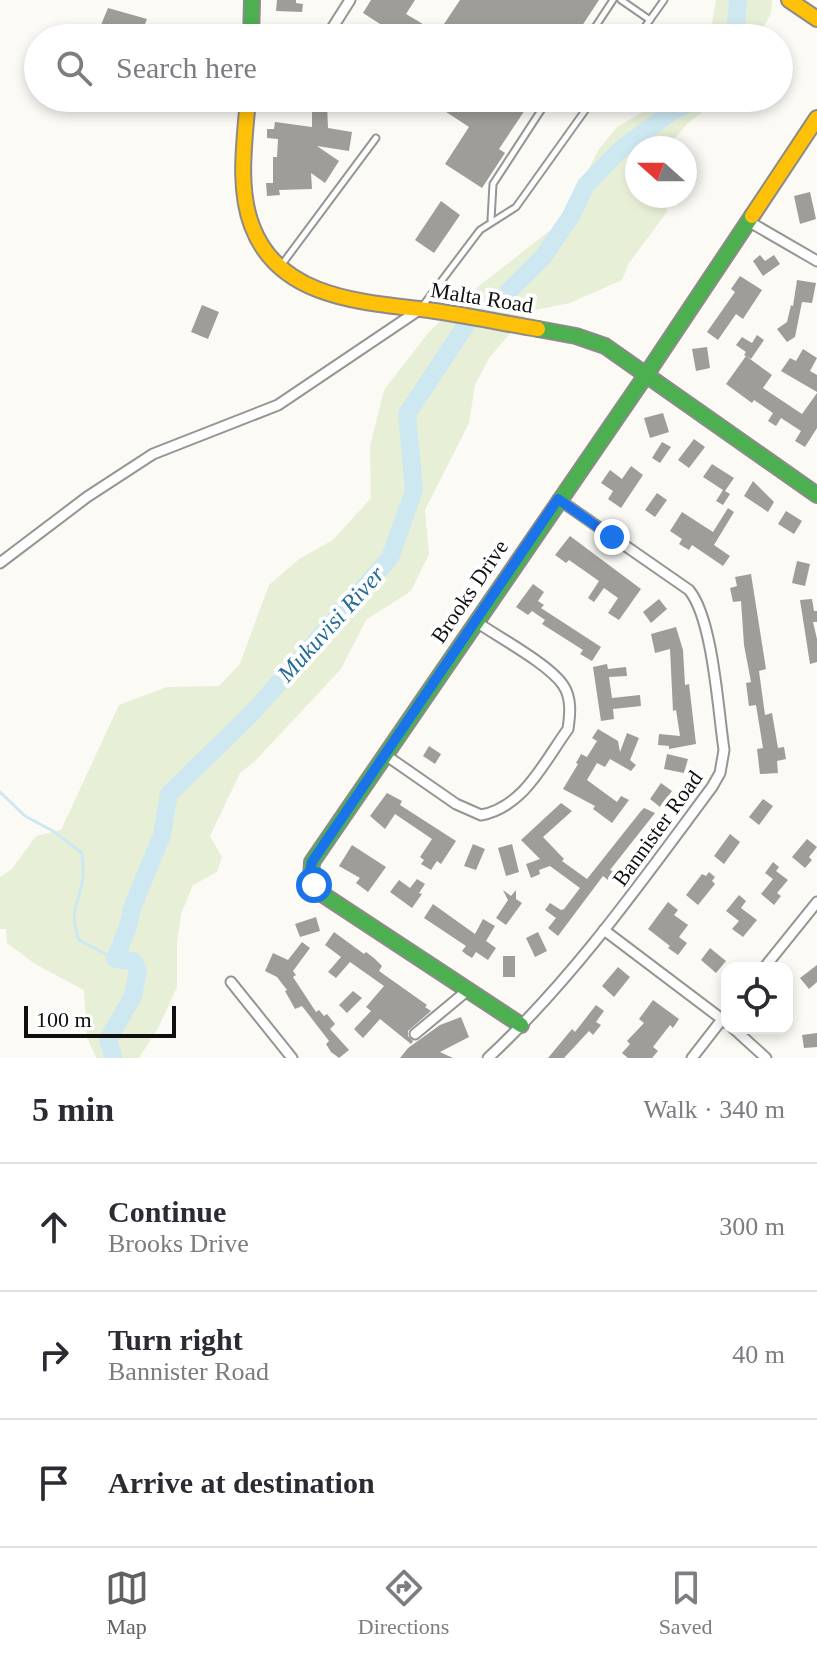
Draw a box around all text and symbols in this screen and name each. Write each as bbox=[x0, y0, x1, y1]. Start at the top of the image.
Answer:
search box bbox=[24, 24, 793, 112]
icon: search bbox=[52, 46, 96, 90]
text: Search here bbox=[116, 51, 257, 84]
north arrow bbox=[625, 136, 697, 208]
street label: Malta Road bbox=[429, 277, 535, 318]
route end bbox=[594, 519, 630, 555]
street label: Brooks Drive bbox=[426, 535, 513, 648]
water label: Mukuvisi River bbox=[272, 561, 390, 688]
street label: Bannister Road bbox=[607, 766, 708, 891]
route start bbox=[296, 867, 332, 903]
map controls bbox=[721, 962, 793, 1034]
button: locate bbox=[721, 962, 793, 1034]
scale bar bbox=[24, 1002, 176, 1038]
text: 100 m bbox=[36, 1007, 92, 1032]
text: 5 min bbox=[32, 1091, 114, 1128]
text: Walk · 340 m bbox=[643, 1095, 785, 1124]
text: Continue bbox=[108, 1195, 226, 1228]
icon: ahead bbox=[32, 1205, 76, 1249]
text: 300 m bbox=[719, 1212, 785, 1241]
text: Brooks Drive bbox=[108, 1229, 249, 1258]
text: Turn right bbox=[108, 1323, 243, 1356]
icon: right bbox=[32, 1333, 76, 1377]
text: 40 m bbox=[732, 1340, 785, 1369]
text: Bannister Road bbox=[108, 1357, 269, 1386]
icon: arrive bbox=[32, 1461, 76, 1505]
text: Arrive at destination bbox=[108, 1466, 375, 1499]
tab: Map bbox=[105, 1566, 149, 1640]
tab: Directions bbox=[358, 1566, 449, 1640]
tab: Saved bbox=[659, 1566, 712, 1640]

